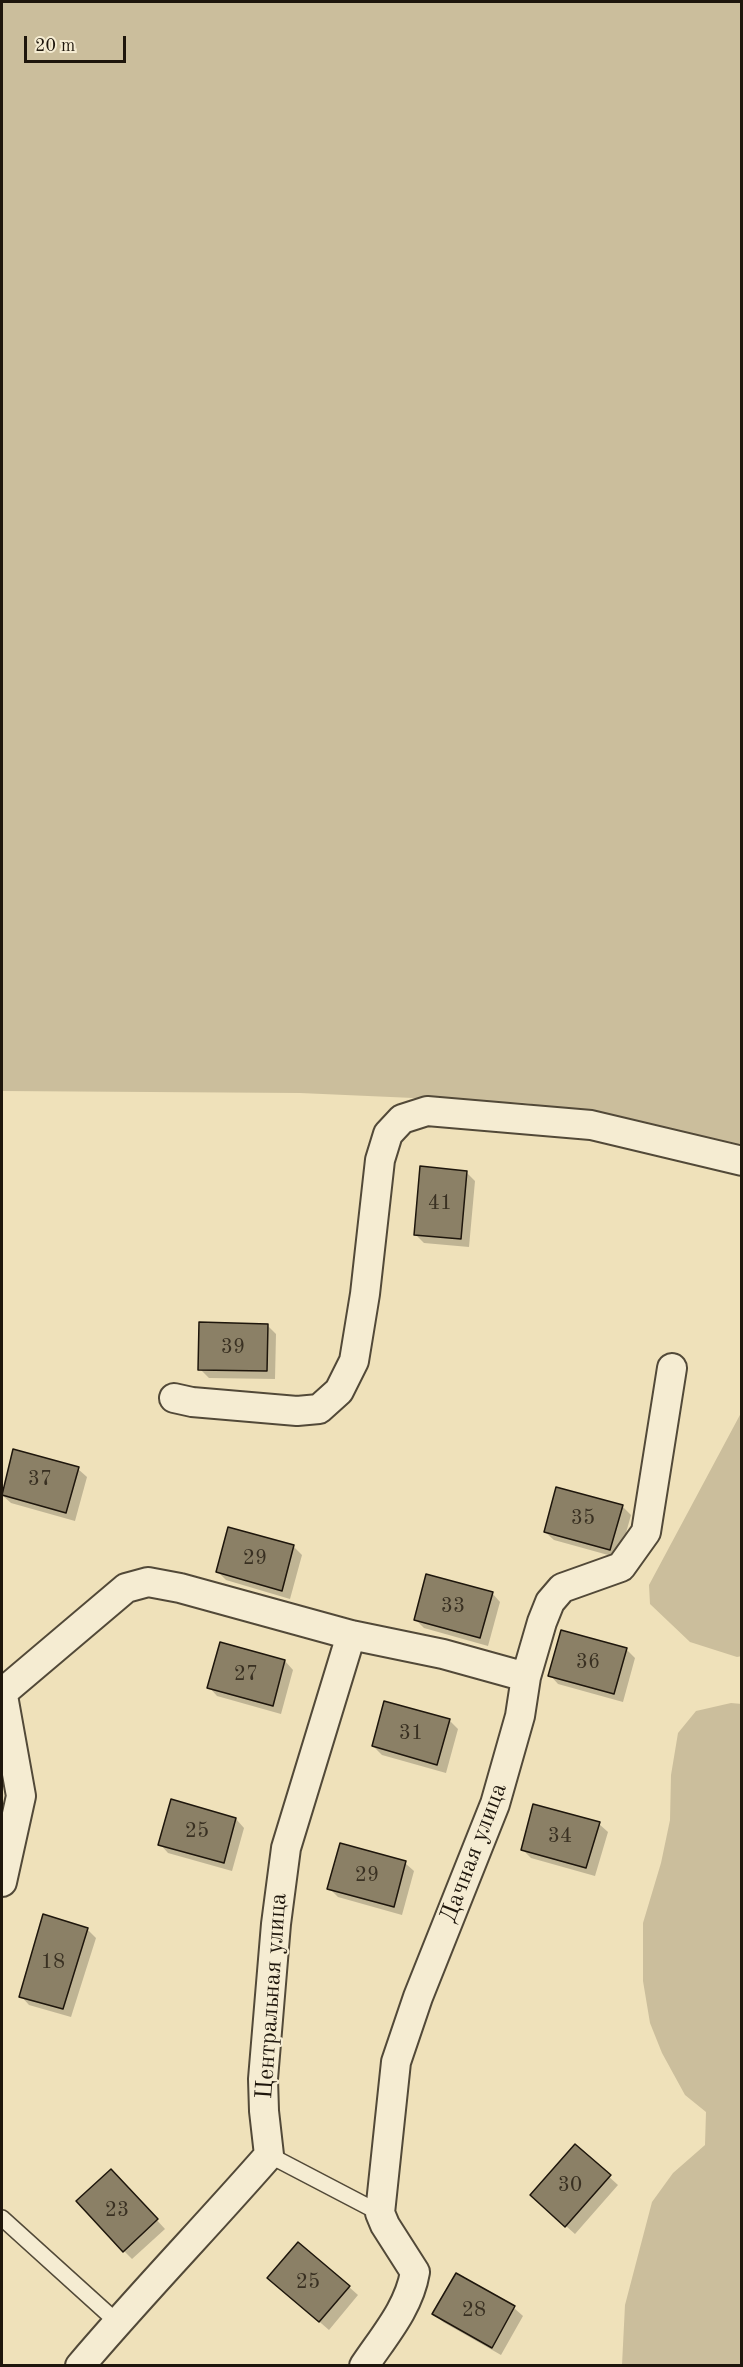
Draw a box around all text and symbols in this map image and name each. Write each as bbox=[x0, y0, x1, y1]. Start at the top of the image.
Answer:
scale bar bbox=[27, 24, 129, 62]
text: 20 m bbox=[35, 37, 75, 55]
house number: 41 bbox=[428, 1190, 452, 1216]
house number: 39 bbox=[221, 1334, 245, 1360]
house number: 37 bbox=[28, 1466, 52, 1492]
house number: 35 bbox=[571, 1505, 595, 1531]
house number: 29 bbox=[243, 1545, 267, 1571]
house number: 33 bbox=[441, 1593, 465, 1619]
house number: 36 bbox=[576, 1649, 600, 1675]
house number: 27 bbox=[234, 1661, 258, 1687]
house number: 31 bbox=[399, 1720, 423, 1746]
street label: Дачная улица bbox=[434, 1779, 514, 1927]
house number: 25 bbox=[185, 1818, 209, 1844]
house number: 34 bbox=[548, 1823, 572, 1849]
house number: 29 bbox=[355, 1862, 379, 1888]
street label: Центральная улица bbox=[250, 1892, 294, 2100]
house number: 18 bbox=[41, 1949, 65, 1975]
house number: 30 bbox=[558, 2172, 582, 2198]
house number: 23 bbox=[105, 2197, 129, 2223]
house number: 25 bbox=[296, 2269, 320, 2295]
house number: 28 bbox=[462, 2297, 486, 2323]

